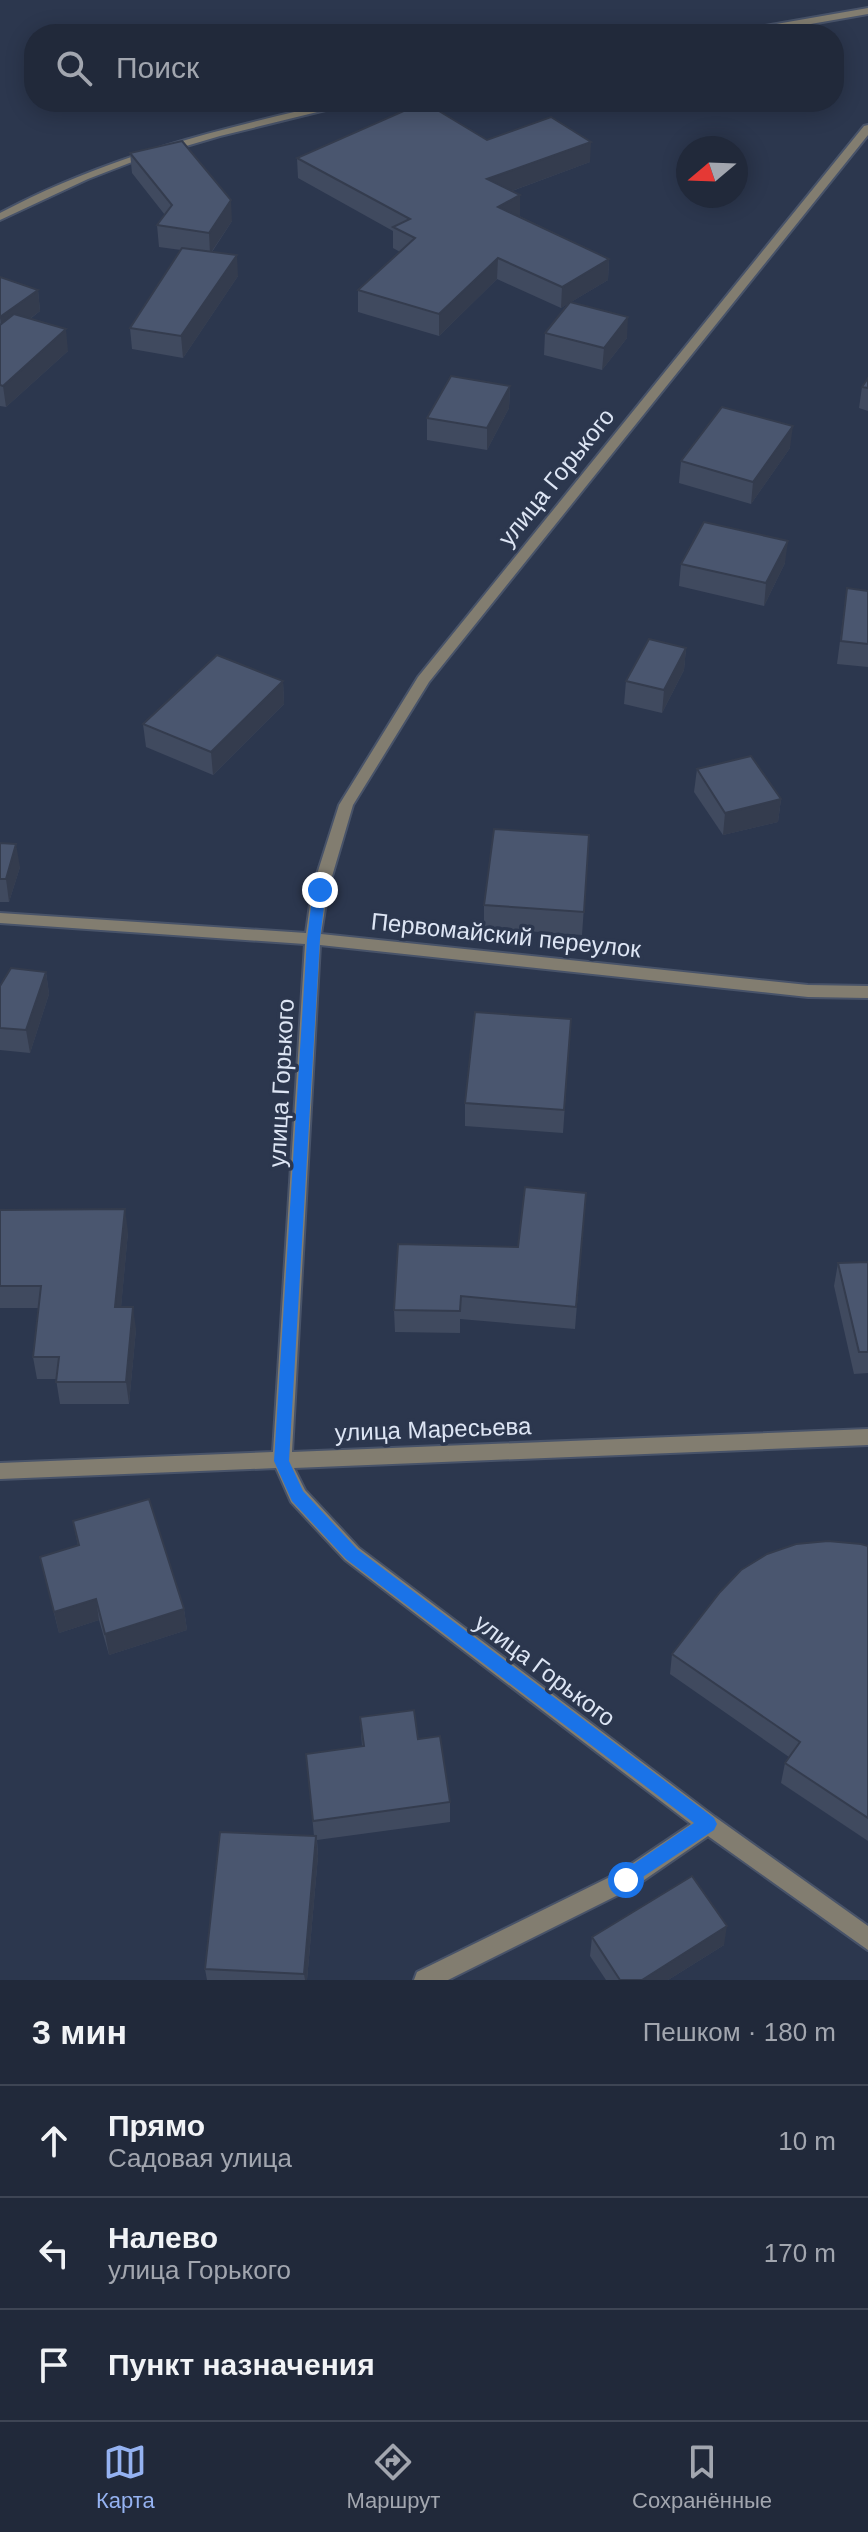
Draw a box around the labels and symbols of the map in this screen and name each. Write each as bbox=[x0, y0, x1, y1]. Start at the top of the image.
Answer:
north arrow bbox=[676, 136, 748, 208]
street label: улица Горького bbox=[492, 403, 620, 551]
route end bbox=[302, 872, 338, 908]
street label: Первомайский переулок bbox=[370, 907, 643, 963]
street label: улица Горького bbox=[263, 998, 299, 1168]
street label: улица Маресьева bbox=[334, 1412, 532, 1446]
street label: улица Горького bbox=[469, 1608, 621, 1732]
route start bbox=[608, 1862, 644, 1898]

